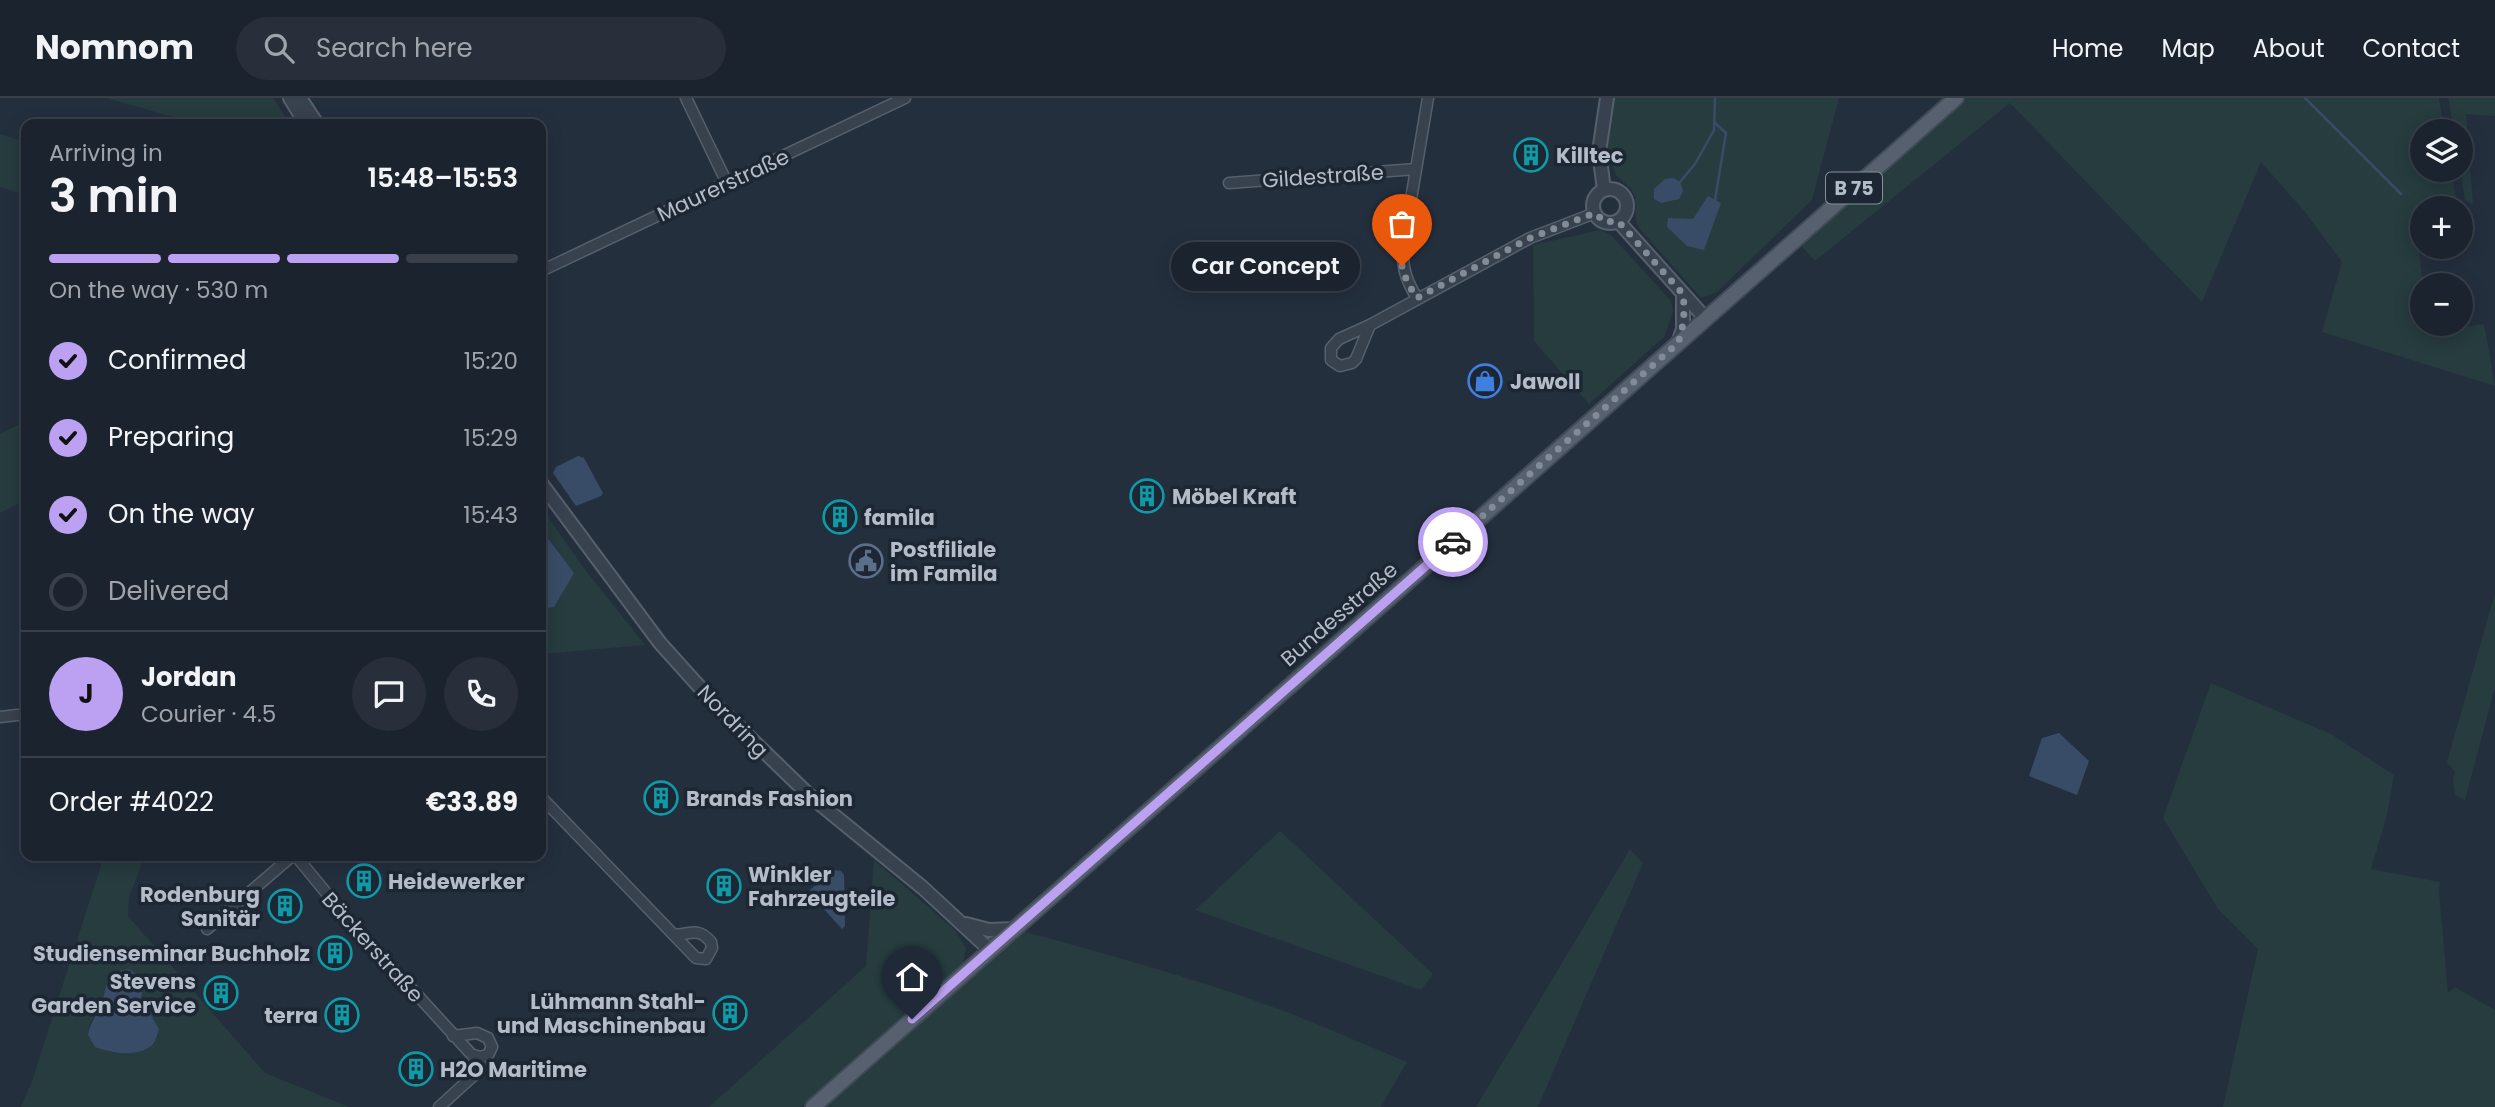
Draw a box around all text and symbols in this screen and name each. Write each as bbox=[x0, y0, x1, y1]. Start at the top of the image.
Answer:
search box bbox=[236, 17, 726, 80]
text: Nomnom bbox=[35, 24, 194, 71]
icon: search bbox=[260, 29, 298, 67]
text: Search here bbox=[316, 30, 473, 66]
text: Home bbox=[2052, 32, 2124, 65]
text: Map bbox=[2162, 32, 2215, 65]
text: About bbox=[2253, 32, 2324, 65]
text: Contact bbox=[2362, 32, 2460, 65]
map controls bbox=[2410, 119, 2473, 336]
button: layers bbox=[2410, 119, 2473, 182]
building icon: Killtec bbox=[1512, 136, 1550, 174]
text: Arriving in bbox=[49, 137, 163, 169]
place label: Killtec bbox=[1556, 141, 1624, 170]
street label: Maurerstraße bbox=[652, 142, 794, 228]
street label: Gildestraße bbox=[1261, 157, 1385, 195]
text: 15:48–15:53 bbox=[368, 160, 518, 196]
text: 3 min bbox=[49, 164, 179, 228]
road number: B 75 bbox=[1826, 172, 1882, 204]
pin bbox=[1372, 194, 1432, 266]
button: + bbox=[2410, 196, 2473, 259]
icon: bag bbox=[1383, 205, 1421, 243]
callout: Car Concept bbox=[1171, 242, 1360, 290]
text: Car Concept bbox=[1191, 250, 1340, 282]
button: − bbox=[2410, 273, 2473, 336]
text: On the way · 530 m bbox=[49, 274, 268, 306]
icon: check bbox=[49, 342, 87, 380]
text: Confirmed bbox=[108, 342, 246, 378]
text: 15:20 bbox=[464, 345, 518, 377]
shop icon: Jawoll bbox=[1466, 362, 1504, 400]
place label: Jawoll bbox=[1510, 367, 1580, 396]
icon: check bbox=[49, 419, 87, 457]
text: Preparing bbox=[108, 419, 234, 455]
text: 15:29 bbox=[464, 422, 518, 454]
building icon: Möbel Kraft bbox=[1128, 477, 1166, 515]
place label: Möbel Kraft bbox=[1172, 482, 1296, 511]
icon: check bbox=[49, 496, 87, 534]
text: On the way bbox=[108, 496, 255, 532]
building icon: famila bbox=[821, 498, 859, 536]
text: 15:43 bbox=[463, 499, 518, 531]
place label: famila bbox=[864, 503, 935, 532]
courier bbox=[1418, 507, 1488, 577]
icon: car bbox=[1434, 523, 1472, 561]
place label: Postfiliale im Famila bbox=[890, 535, 998, 588]
public building icon: Postfiliale im Famila bbox=[847, 542, 885, 580]
street label: Bundesstraße bbox=[1274, 555, 1404, 673]
text: Delivered bbox=[108, 573, 229, 609]
button: chat bbox=[352, 657, 426, 731]
button: phone bbox=[444, 657, 518, 731]
text: Jordan bbox=[141, 659, 237, 695]
text: J bbox=[78, 676, 94, 712]
street label: Nordring bbox=[691, 678, 775, 764]
text: Courier · 4.5 bbox=[141, 698, 276, 730]
building icon: Brands Fashion bbox=[642, 779, 680, 817]
text: Order #4022 bbox=[49, 784, 214, 820]
text: €33.89 bbox=[426, 784, 518, 820]
place label: Brands Fashion bbox=[686, 784, 853, 813]
place label: Winkler Fahrzeugteile bbox=[748, 860, 896, 913]
building icon: Heidewerker bbox=[345, 862, 383, 900]
place label: Heidewerker bbox=[388, 867, 525, 896]
building icon: Winkler Fahrzeugteile bbox=[705, 867, 743, 905]
place label: Rodenburg Sanitär bbox=[140, 880, 260, 933]
street label: Bäckerstraße bbox=[316, 885, 430, 1009]
building icon: Rodenburg Sanitär bbox=[266, 887, 304, 925]
building icon: Studienseminar Buchholz bbox=[316, 934, 354, 972]
place label: Studienseminar Buchholz bbox=[33, 939, 310, 968]
pin bbox=[882, 947, 942, 1019]
icon: home bbox=[893, 958, 931, 996]
place label: Stevens Garden Service bbox=[31, 967, 196, 1020]
building icon: Stevens Garden Service bbox=[202, 974, 240, 1012]
place label: Lühmann Stahl- und Maschinenbau bbox=[497, 987, 706, 1040]
building icon: Lühmann Stahl- und Maschinenbau bbox=[711, 994, 749, 1032]
building icon: terra bbox=[323, 996, 361, 1034]
place label: terra bbox=[264, 1001, 318, 1030]
building icon: H2O Maritime bbox=[397, 1050, 435, 1088]
place label: H2O Maritime bbox=[440, 1055, 587, 1084]

